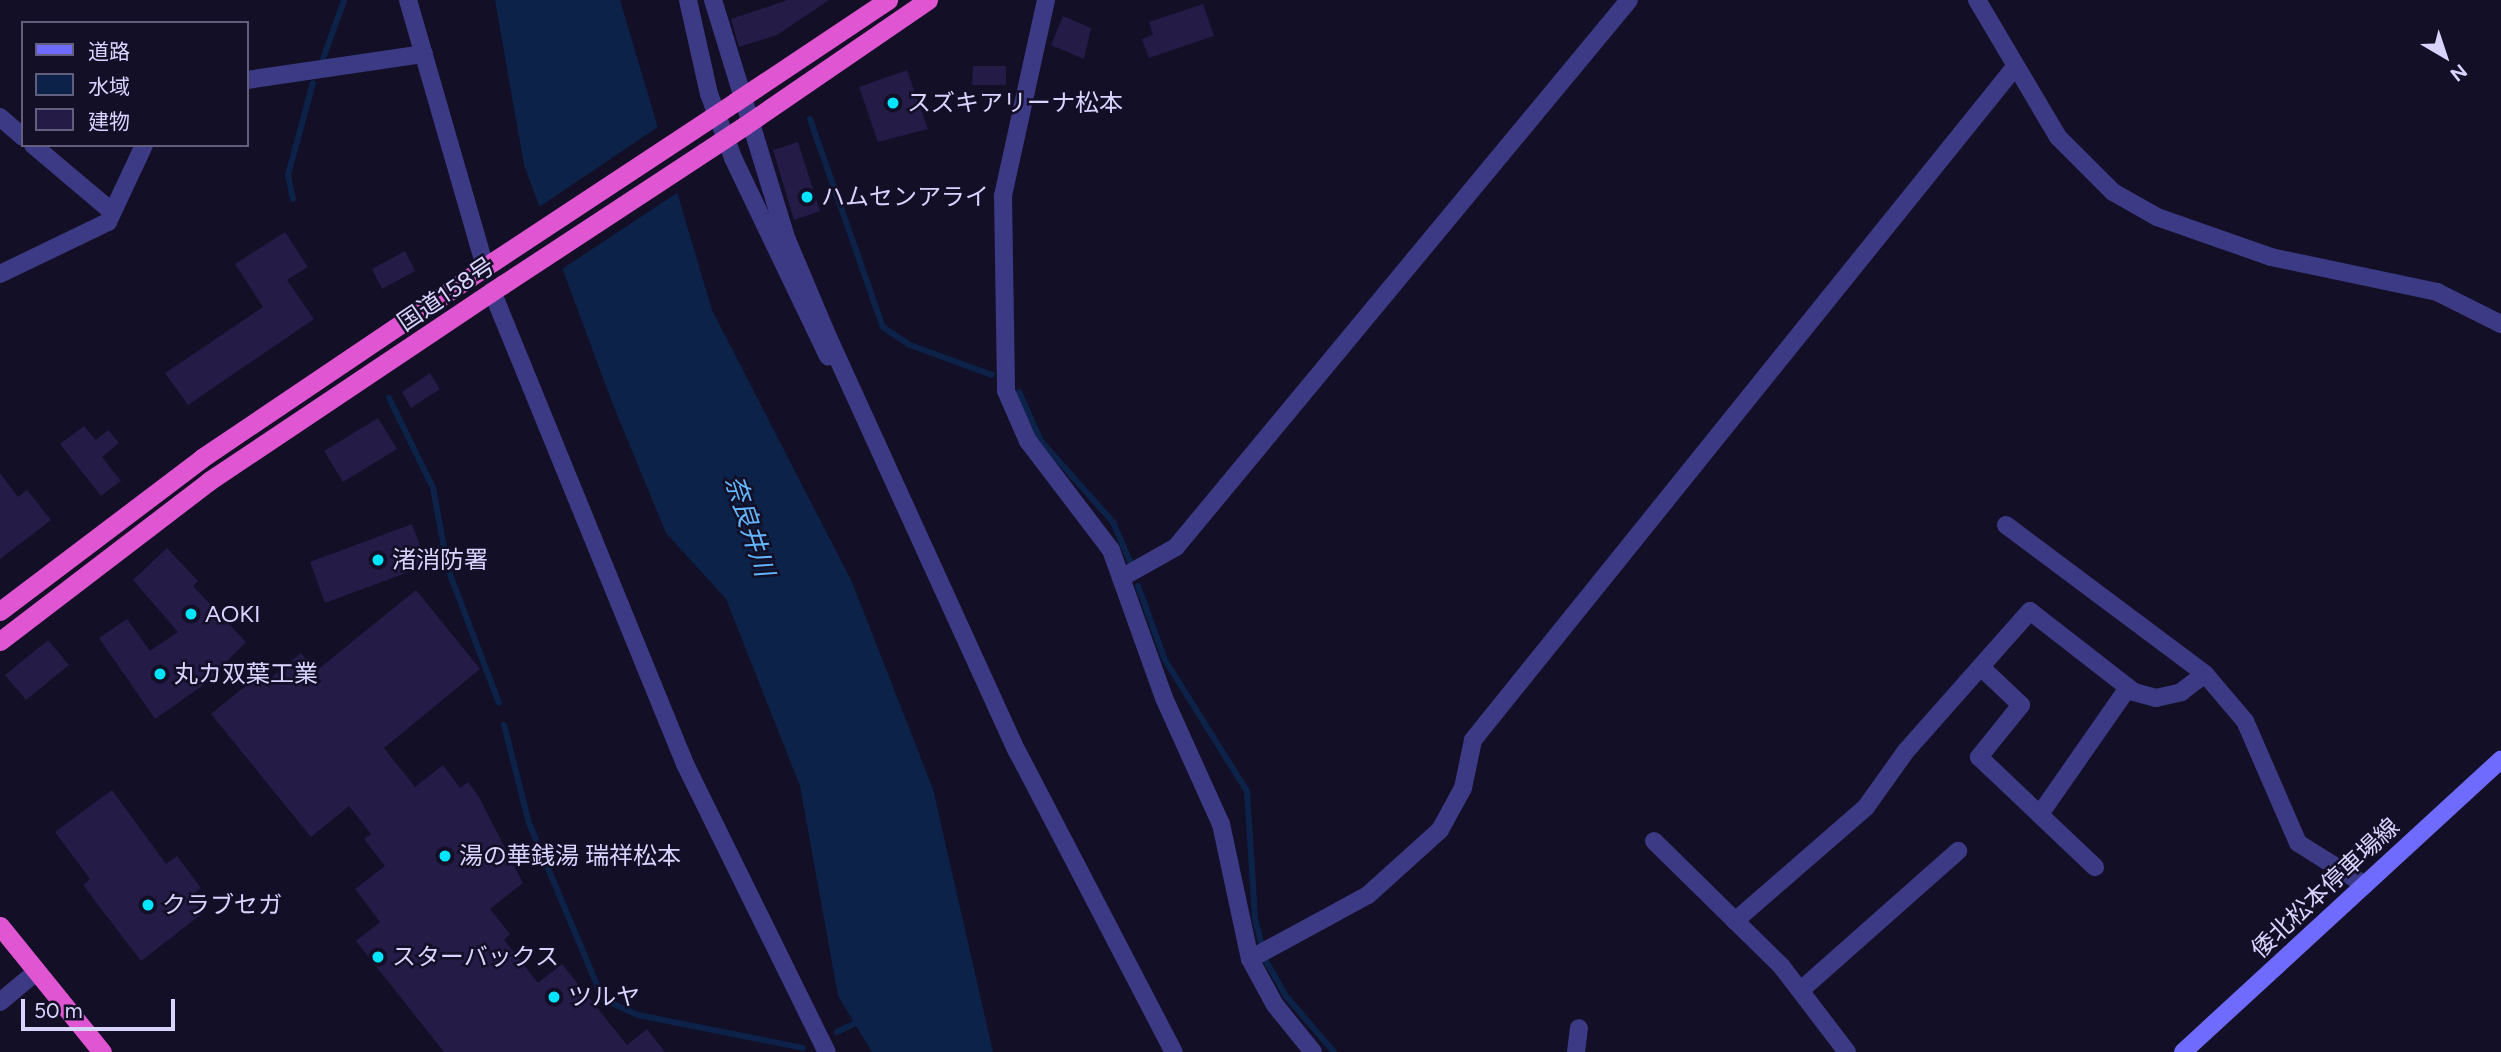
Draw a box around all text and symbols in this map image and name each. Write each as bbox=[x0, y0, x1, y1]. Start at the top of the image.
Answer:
legend bbox=[21, 21, 248, 147]
north arrow bbox=[2410, 21, 2480, 91]
text: 道路 bbox=[88, 39, 130, 64]
text: N bbox=[2446, 59, 2471, 86]
text: 水域 bbox=[88, 74, 130, 99]
place label: スズキアリーナ松本 bbox=[907, 89, 1123, 117]
marker: スズキアリーナ松本 bbox=[885, 95, 901, 111]
text: 建物 bbox=[88, 109, 130, 134]
place label: ハムセンアライ bbox=[821, 183, 989, 211]
marker: ハムセンアライ bbox=[799, 189, 815, 205]
street label: 国道158号 bbox=[392, 251, 500, 337]
water label: 奈良井川 bbox=[718, 472, 780, 580]
place label: 渚消防署 bbox=[392, 546, 488, 574]
marker: 渚消防署 bbox=[370, 552, 386, 568]
place label: AOKI bbox=[205, 600, 260, 628]
marker: AOKI bbox=[183, 606, 199, 622]
place label: 丸カ双葉工業 bbox=[174, 660, 318, 688]
marker: 丸カ双葉工業 bbox=[152, 666, 168, 682]
street label: 倭北松本停車場線 bbox=[2245, 812, 2405, 964]
place label: 湯の華銭湯 瑞祥松本 bbox=[459, 842, 681, 870]
marker: 湯の華銭湯 瑞祥松本 bbox=[437, 848, 453, 864]
place label: クラブセガ bbox=[162, 891, 282, 919]
marker: クラブセガ bbox=[140, 897, 156, 913]
place label: スターバックス bbox=[392, 943, 560, 971]
marker: スターバックス bbox=[370, 949, 386, 965]
place label: ツルヤ bbox=[568, 983, 640, 1011]
scale bar bbox=[24, 986, 178, 1030]
marker: ツルヤ bbox=[546, 989, 562, 1005]
text: 50 m bbox=[34, 998, 83, 1023]

